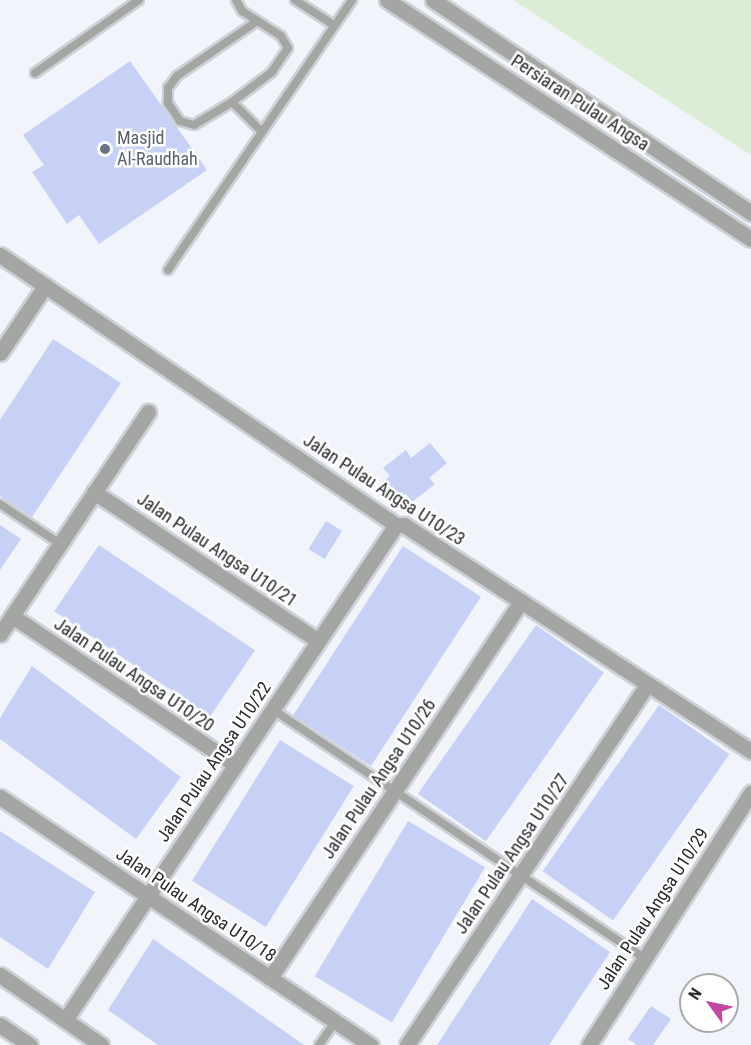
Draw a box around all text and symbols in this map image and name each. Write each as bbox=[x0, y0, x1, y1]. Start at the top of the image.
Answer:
street label: Persiaran Pulau Angsa bbox=[507, 50, 653, 156]
place label: Masjid Al-Raudhah bbox=[117, 128, 198, 170]
marker: Masjid Al-Raudhah bbox=[98, 142, 112, 156]
street label: Jalan Pulau Angsa U10/23 bbox=[299, 430, 469, 550]
street label: Jalan Pulau Angsa U10/21 bbox=[133, 488, 301, 612]
street label: Jalan Pulau Angsa U10/20 bbox=[50, 613, 218, 737]
street label: Jalan Pulau Angsa U10/22 bbox=[152, 678, 276, 846]
street label: Jalan Pulau Angsa U10/26 bbox=[317, 695, 441, 863]
street label: Jalan Pulau Angsa U10/27 bbox=[450, 770, 574, 938]
street label: Jalan Pulau Angsa U10/29 bbox=[593, 824, 713, 994]
street label: Jalan Pulau Angsa U10/18 bbox=[112, 843, 280, 967]
north arrow bbox=[679, 973, 739, 1033]
text: N bbox=[685, 985, 706, 1003]

